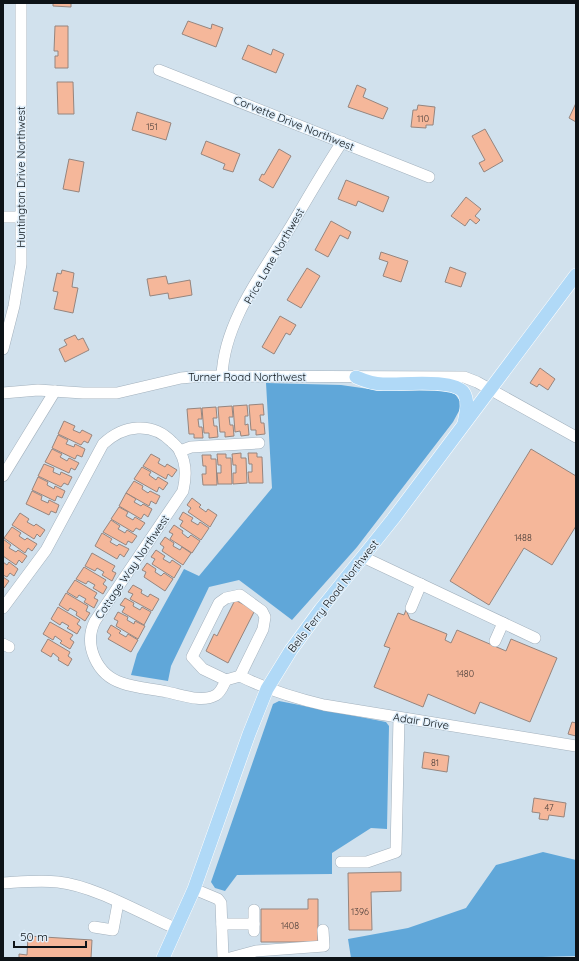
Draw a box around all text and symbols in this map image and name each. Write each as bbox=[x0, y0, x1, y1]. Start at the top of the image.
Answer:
street label: Corvette Drive Northwest bbox=[232, 92, 357, 154]
street label: Huntington Drive Northwest bbox=[14, 106, 28, 248]
house number: 110 bbox=[417, 113, 429, 124]
house number: 151 bbox=[146, 121, 158, 132]
street label: Price Lane Northwest bbox=[241, 205, 307, 306]
street label: Turner Road Northwest bbox=[188, 370, 306, 384]
street label: Cottage Way Northwest bbox=[92, 512, 172, 622]
house number: 1488 bbox=[514, 532, 532, 543]
street label: Bells Ferry Road Northwest bbox=[285, 537, 382, 655]
house number: 1480 bbox=[456, 668, 474, 679]
street label: Adair Drive bbox=[392, 710, 450, 732]
house number: 81 bbox=[431, 757, 439, 768]
house number: 47 bbox=[544, 802, 554, 813]
house number: 1396 bbox=[351, 906, 369, 917]
house number: 1408 bbox=[281, 920, 299, 931]
scale bar bbox=[14, 923, 86, 949]
text: 50 m bbox=[20, 929, 48, 944]

